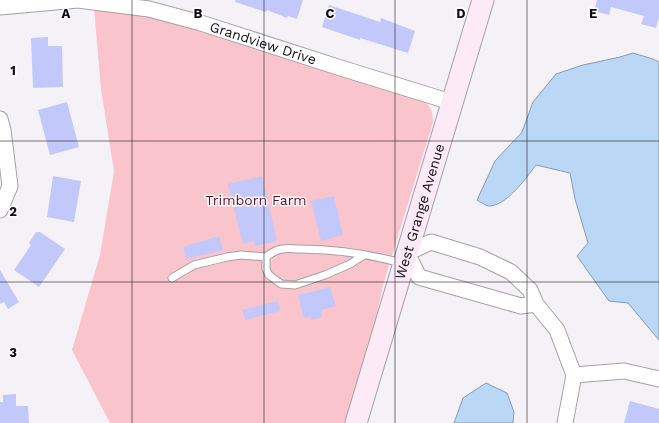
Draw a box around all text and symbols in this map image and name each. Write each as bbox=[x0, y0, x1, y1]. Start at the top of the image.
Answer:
text: A bbox=[62, 6, 71, 21]
text: B bbox=[194, 6, 203, 21]
text: C bbox=[326, 6, 335, 21]
text: D bbox=[456, 6, 466, 21]
text: E bbox=[589, 6, 597, 21]
street label: Grandview Drive bbox=[208, 18, 318, 68]
text: 1 bbox=[10, 63, 16, 78]
street label: West Grange Avenue bbox=[392, 142, 447, 281]
park label: Trimborn Farm bbox=[205, 192, 307, 208]
text: 2 bbox=[9, 204, 17, 219]
text: 3 bbox=[9, 345, 17, 360]

